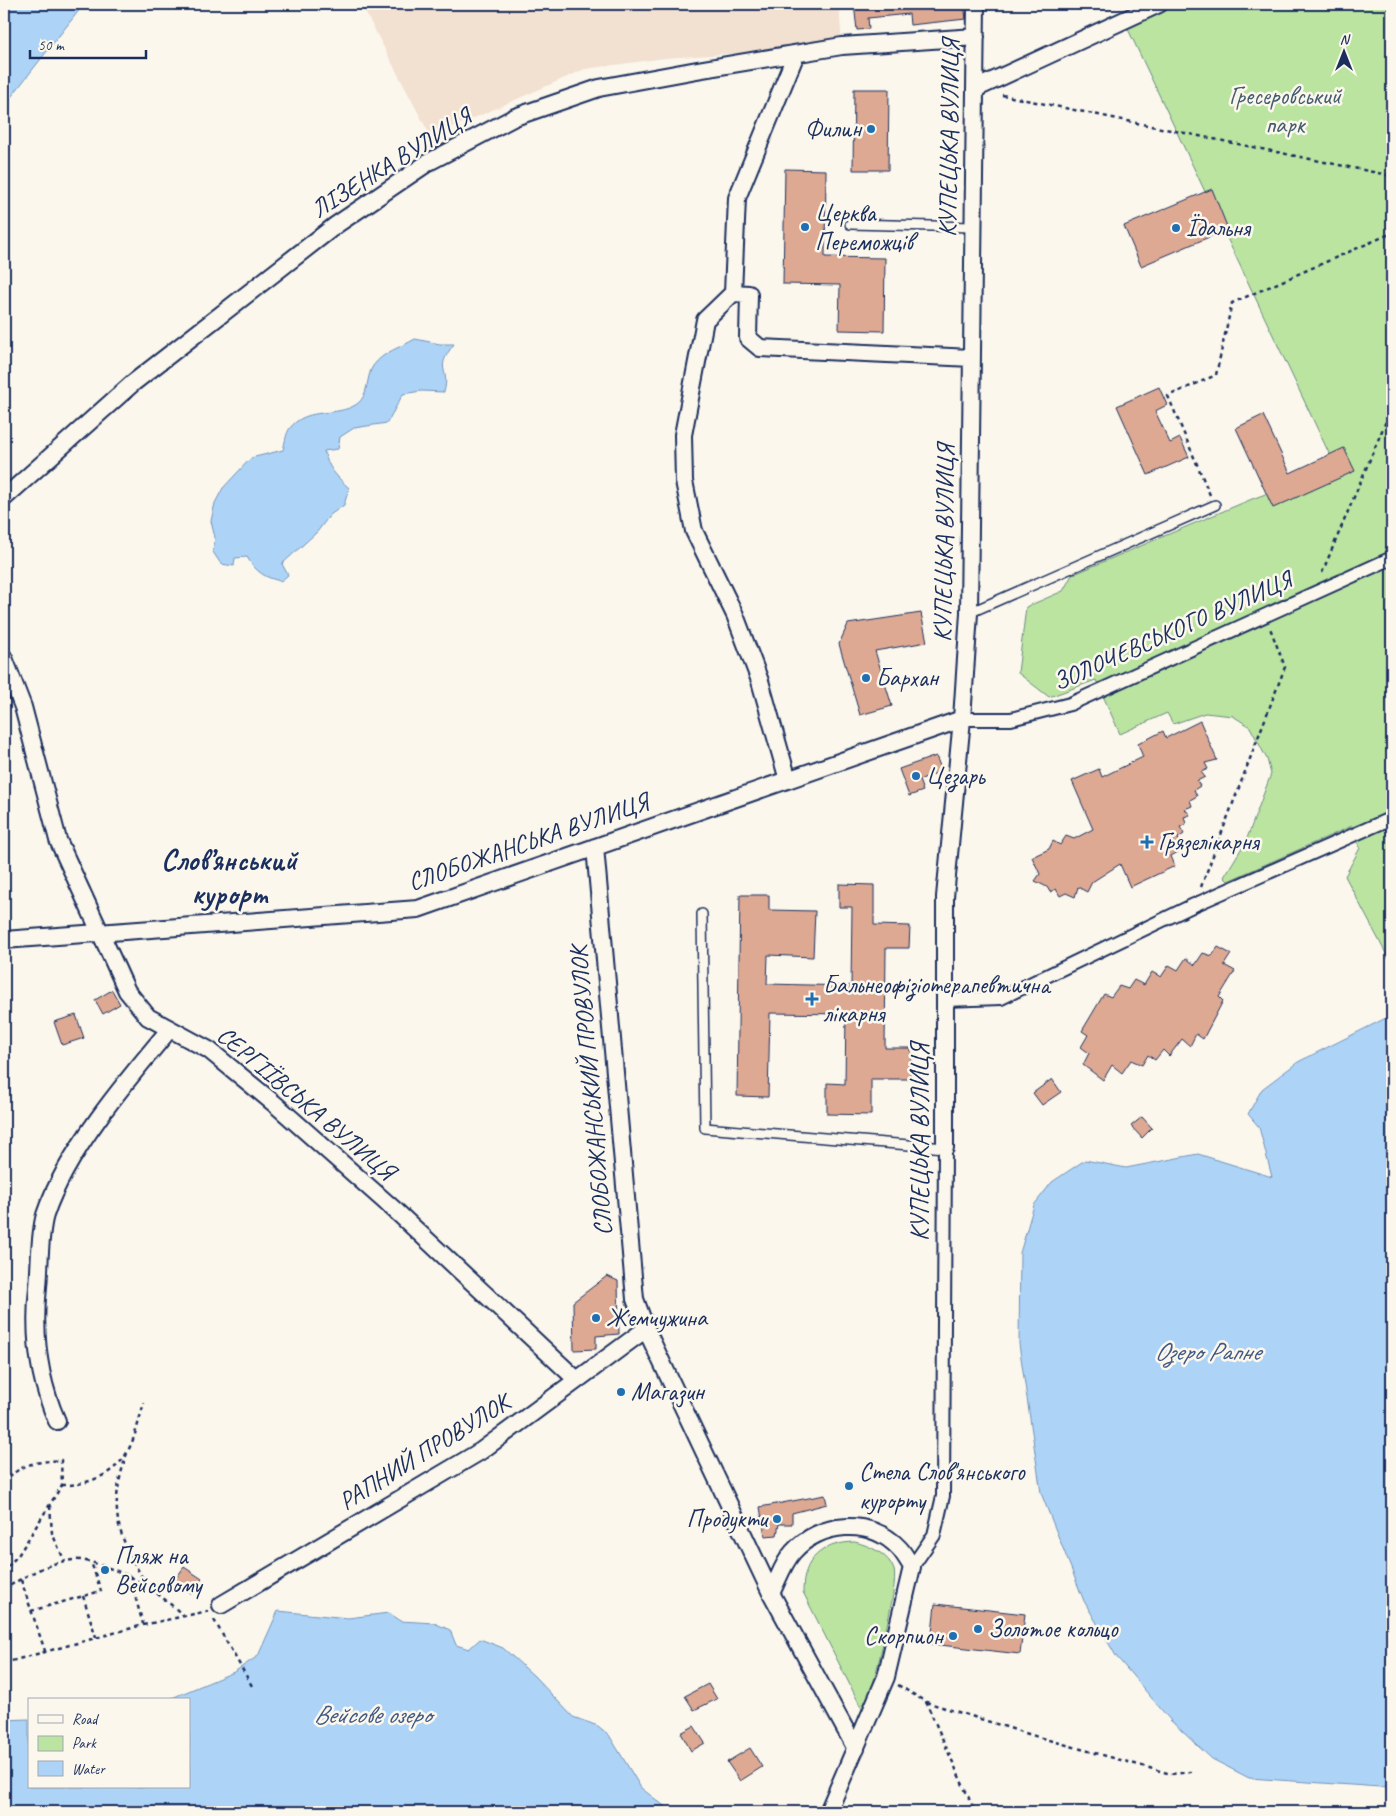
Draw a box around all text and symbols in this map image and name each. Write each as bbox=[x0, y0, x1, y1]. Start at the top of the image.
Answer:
scale bar bbox=[30, 28, 146, 60]
north arrow bbox=[1318, 28, 1368, 78]
text: N bbox=[1340, 31, 1351, 48]
street label: КУПЕЦЬКА ВУЛИЦЯ bbox=[931, 35, 967, 237]
text: 50 m bbox=[38, 36, 65, 55]
park label: Гресеровський парк bbox=[1229, 80, 1343, 141]
street label: ЛІЗЕНКА ВУЛИЦЯ bbox=[305, 99, 481, 225]
place label: Филин bbox=[805, 113, 863, 145]
marker: Филин bbox=[865, 123, 877, 135]
place label: Церква Переможців bbox=[815, 197, 920, 258]
place label: Їдальня bbox=[1186, 212, 1252, 244]
marker: Церква Переможців bbox=[799, 221, 811, 233]
marker: Їдальня bbox=[1170, 222, 1182, 234]
street label: КУПЕЦЬКА ВУЛИЦЯ bbox=[926, 440, 962, 642]
street label: ЗОЛОЧЕВСЬКОГО ВУЛИЦЯ bbox=[1048, 562, 1300, 698]
place label: Бархан bbox=[876, 662, 940, 694]
marker: Бархан bbox=[860, 672, 872, 684]
place label: Цезарь bbox=[926, 760, 987, 793]
marker: Цезарь bbox=[910, 770, 922, 782]
street label: СЛОБОЖАНСЬКА ВУЛИЦЯ bbox=[404, 784, 657, 898]
place label: Грязелікарня bbox=[1158, 826, 1261, 858]
marker: Грязелікарня bbox=[1140, 835, 1154, 849]
district label: Слов’янський курорт bbox=[161, 841, 299, 913]
street label: СЛОБОЖАНСЬКИЙ ПРОВУЛОК bbox=[562, 940, 620, 1237]
place label: Бальнеофізіотерапевтична лікарня bbox=[823, 969, 1052, 1030]
marker: Бальнеофізіотерапевтична лікарня bbox=[805, 992, 819, 1006]
street label: СЕРГІЇВСЬКА ВУЛИЦЯ bbox=[210, 1019, 405, 1190]
street label: КУПЕЦЬКА ВУЛИЦЯ bbox=[904, 1039, 936, 1241]
place label: Жемчужина bbox=[606, 1302, 709, 1334]
marker: Жемчужина bbox=[590, 1312, 602, 1324]
water label: Озеро Рапне bbox=[1154, 1335, 1264, 1368]
place label: Магазин bbox=[631, 1376, 706, 1408]
street label: РАПНИЙ ПРОВУЛОК bbox=[333, 1384, 519, 1517]
marker: Магазин bbox=[615, 1386, 627, 1398]
place label: Стела Слов'янського курорту bbox=[859, 1456, 1026, 1517]
marker: Стела Слов'янського курорту bbox=[843, 1480, 855, 1492]
place label: Продукти bbox=[686, 1503, 769, 1535]
marker: Продукти bbox=[771, 1513, 783, 1525]
place label: Пляж на Вейсовому bbox=[115, 1540, 204, 1601]
marker: Пляж на Вейсовому bbox=[99, 1564, 111, 1576]
place label: Золотое кольцо bbox=[988, 1613, 1119, 1645]
place label: Скорпион bbox=[864, 1620, 945, 1652]
marker: Золотое кольцо bbox=[972, 1623, 984, 1635]
marker: Скорпион bbox=[947, 1630, 959, 1642]
legend bbox=[28, 1698, 190, 1788]
water label: Вейсове озеро bbox=[313, 1698, 435, 1731]
text: Road bbox=[72, 1710, 99, 1729]
text: Park bbox=[72, 1734, 97, 1753]
text: Water bbox=[72, 1760, 106, 1779]

